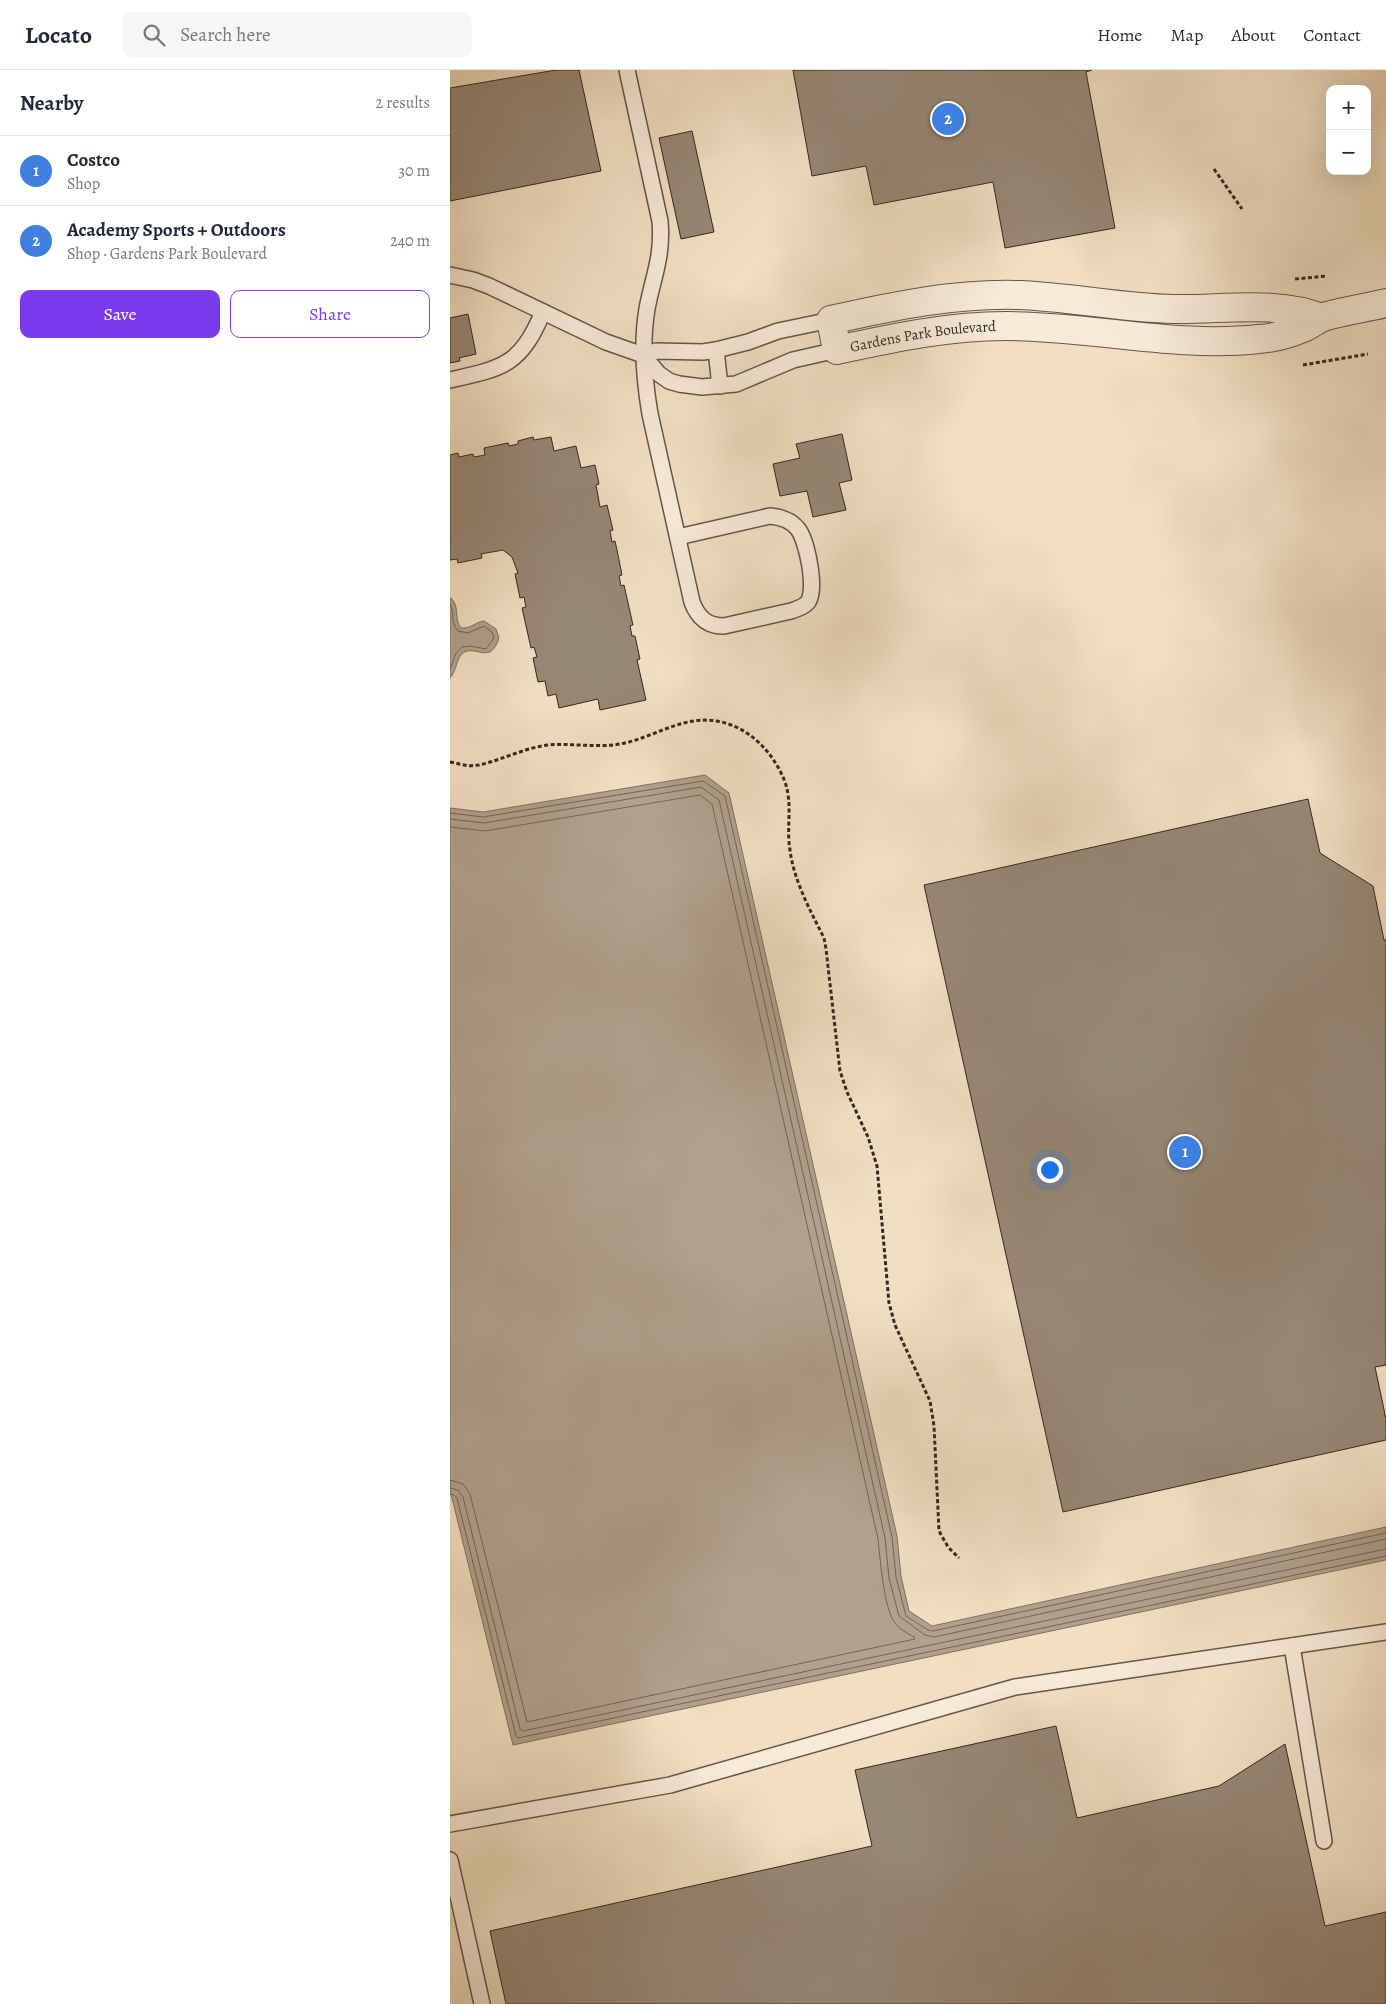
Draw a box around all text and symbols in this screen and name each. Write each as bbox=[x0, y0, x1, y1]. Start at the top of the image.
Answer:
search box bbox=[122, 12, 472, 57]
text: Locato bbox=[25, 19, 92, 51]
icon: search bbox=[140, 21, 168, 49]
text: Search here bbox=[180, 22, 271, 48]
text: Home bbox=[1097, 23, 1142, 47]
text: Map bbox=[1170, 23, 1203, 47]
text: About bbox=[1231, 23, 1275, 47]
text: Contact bbox=[1303, 23, 1361, 47]
map controls bbox=[1326, 85, 1371, 175]
button: + bbox=[1326, 85, 1371, 130]
text: Nearby bbox=[20, 89, 83, 117]
text: 2 results bbox=[375, 92, 430, 114]
pin: 2 bbox=[932, 100, 964, 138]
button: − bbox=[1326, 130, 1371, 175]
text: Costco bbox=[67, 147, 120, 173]
text: 1 bbox=[33, 160, 39, 182]
text: 30 m bbox=[398, 160, 430, 182]
text: Shop bbox=[67, 173, 100, 195]
text: Academy Sports + Outdoors bbox=[67, 217, 286, 243]
text: 2 bbox=[32, 230, 40, 252]
text: 240 m bbox=[390, 230, 430, 252]
text: Shop · Gardens Park Boulevard bbox=[67, 243, 267, 265]
button: Save bbox=[20, 290, 220, 338]
button: Share bbox=[230, 290, 430, 338]
street label: Gardens Park Boulevard bbox=[848, 316, 997, 357]
pin: 1 bbox=[1169, 1133, 1201, 1171]
your location bbox=[1037, 1157, 1063, 1183]

